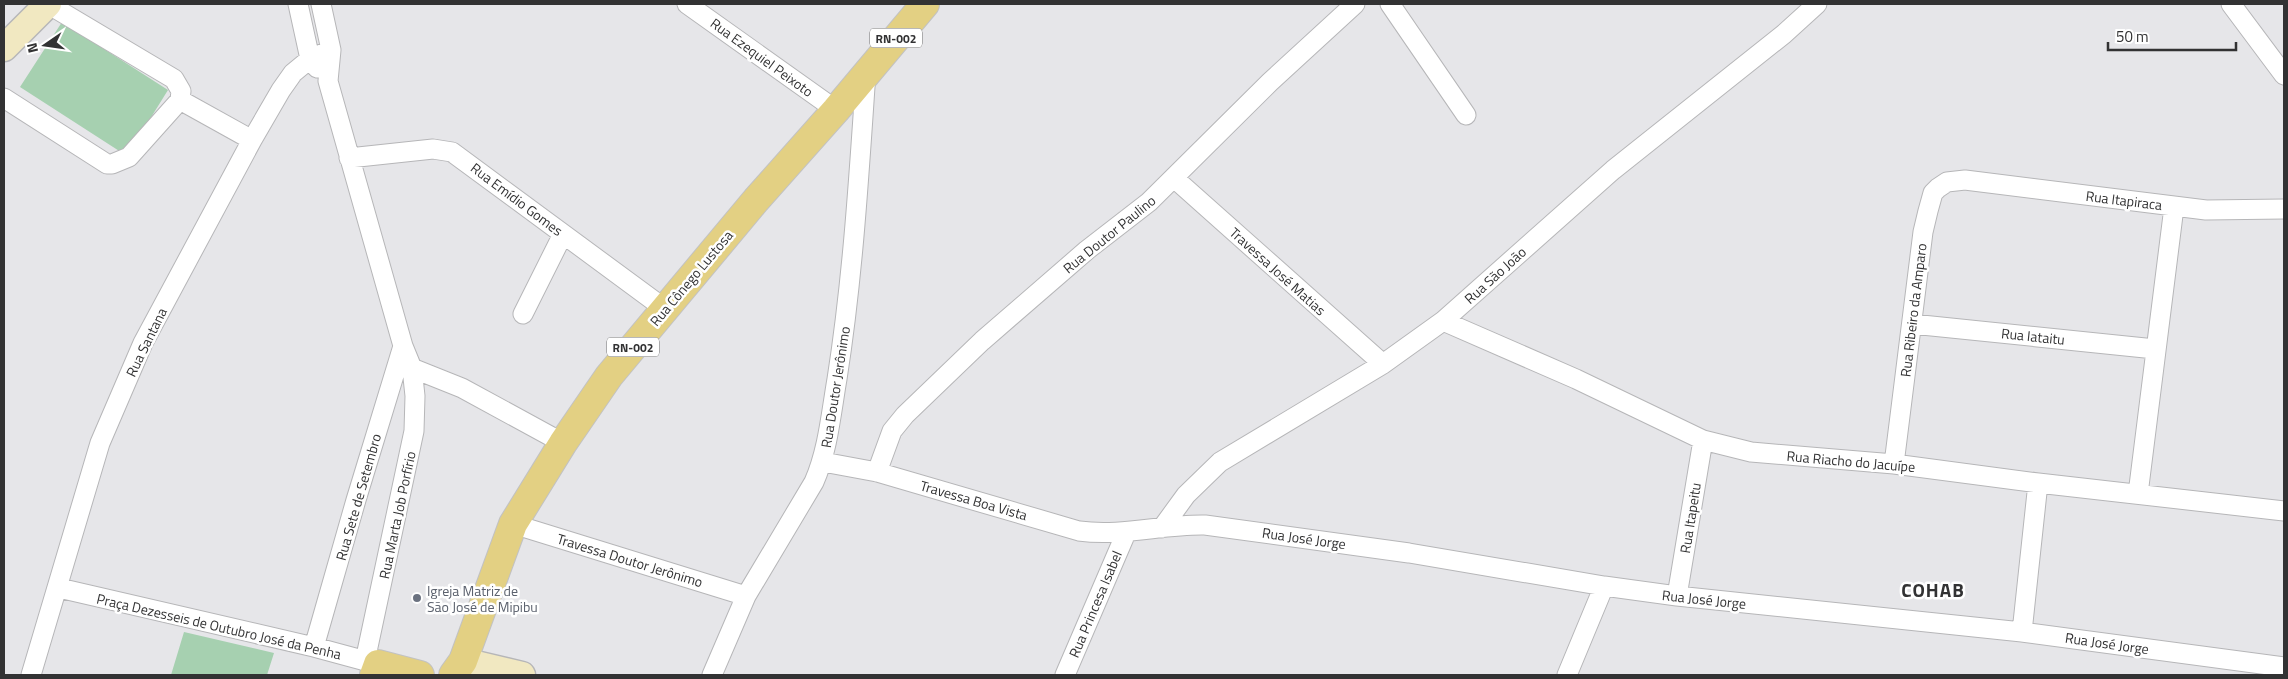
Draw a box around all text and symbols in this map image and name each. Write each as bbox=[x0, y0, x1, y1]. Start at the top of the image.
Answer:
street label: Rua Ezequiel Peixoto bbox=[706, 12, 818, 102]
north arrow bbox=[20, 20, 70, 70]
scale bar bbox=[2108, 20, 2236, 52]
text: 50 m bbox=[2116, 25, 2149, 48]
road number: RN-002 bbox=[870, 28, 922, 48]
text: N bbox=[21, 41, 43, 55]
street label: Rua Emídio Gomes bbox=[466, 157, 568, 241]
street label: Rua Itapiraca bbox=[2085, 185, 2163, 215]
street label: Rua Doutor Paulino bbox=[1058, 190, 1160, 278]
street label: Travessa José Matias bbox=[1225, 222, 1331, 320]
street label: Rua Cônego Lustosa bbox=[644, 225, 738, 331]
street label: Rua São João bbox=[1459, 241, 1531, 309]
street label: Rua Ribeiro da Amparo bbox=[1894, 242, 1932, 378]
street label: Rua Santana bbox=[120, 304, 172, 380]
street label: Rua Iataitu bbox=[2000, 322, 2066, 350]
street label: Rua Doutor Jerônimo bbox=[815, 325, 855, 449]
road number: RN-002 bbox=[607, 338, 659, 357]
street label: Rua Sete de Setembro bbox=[330, 431, 386, 563]
street label: Rua Riacho do Jacuípe bbox=[1786, 445, 1916, 477]
street label: Rua Marta Job Porfírio bbox=[373, 449, 421, 581]
street label: Travessa Boa Vista bbox=[918, 475, 1030, 525]
street label: Rua Itapeitu bbox=[1674, 481, 1706, 555]
street label: Rua José Jorge bbox=[1261, 522, 1347, 554]
street label: Travessa Doutor Jerônimo bbox=[554, 528, 706, 592]
street label: Rua Princesa Isabel bbox=[1063, 547, 1127, 661]
district label: COHAB bbox=[1901, 575, 1965, 604]
place label: Igreja Matriz de São José de Mipibu bbox=[427, 580, 538, 617]
street label: Rua José Jorge bbox=[1661, 584, 1747, 614]
street label: Praça Dezesseis de Outubro José da Penha bbox=[95, 588, 343, 664]
marker: Igreja Matriz de São José de Mipibu bbox=[411, 592, 423, 604]
street label: Rua José Jorge bbox=[2064, 627, 2150, 659]

